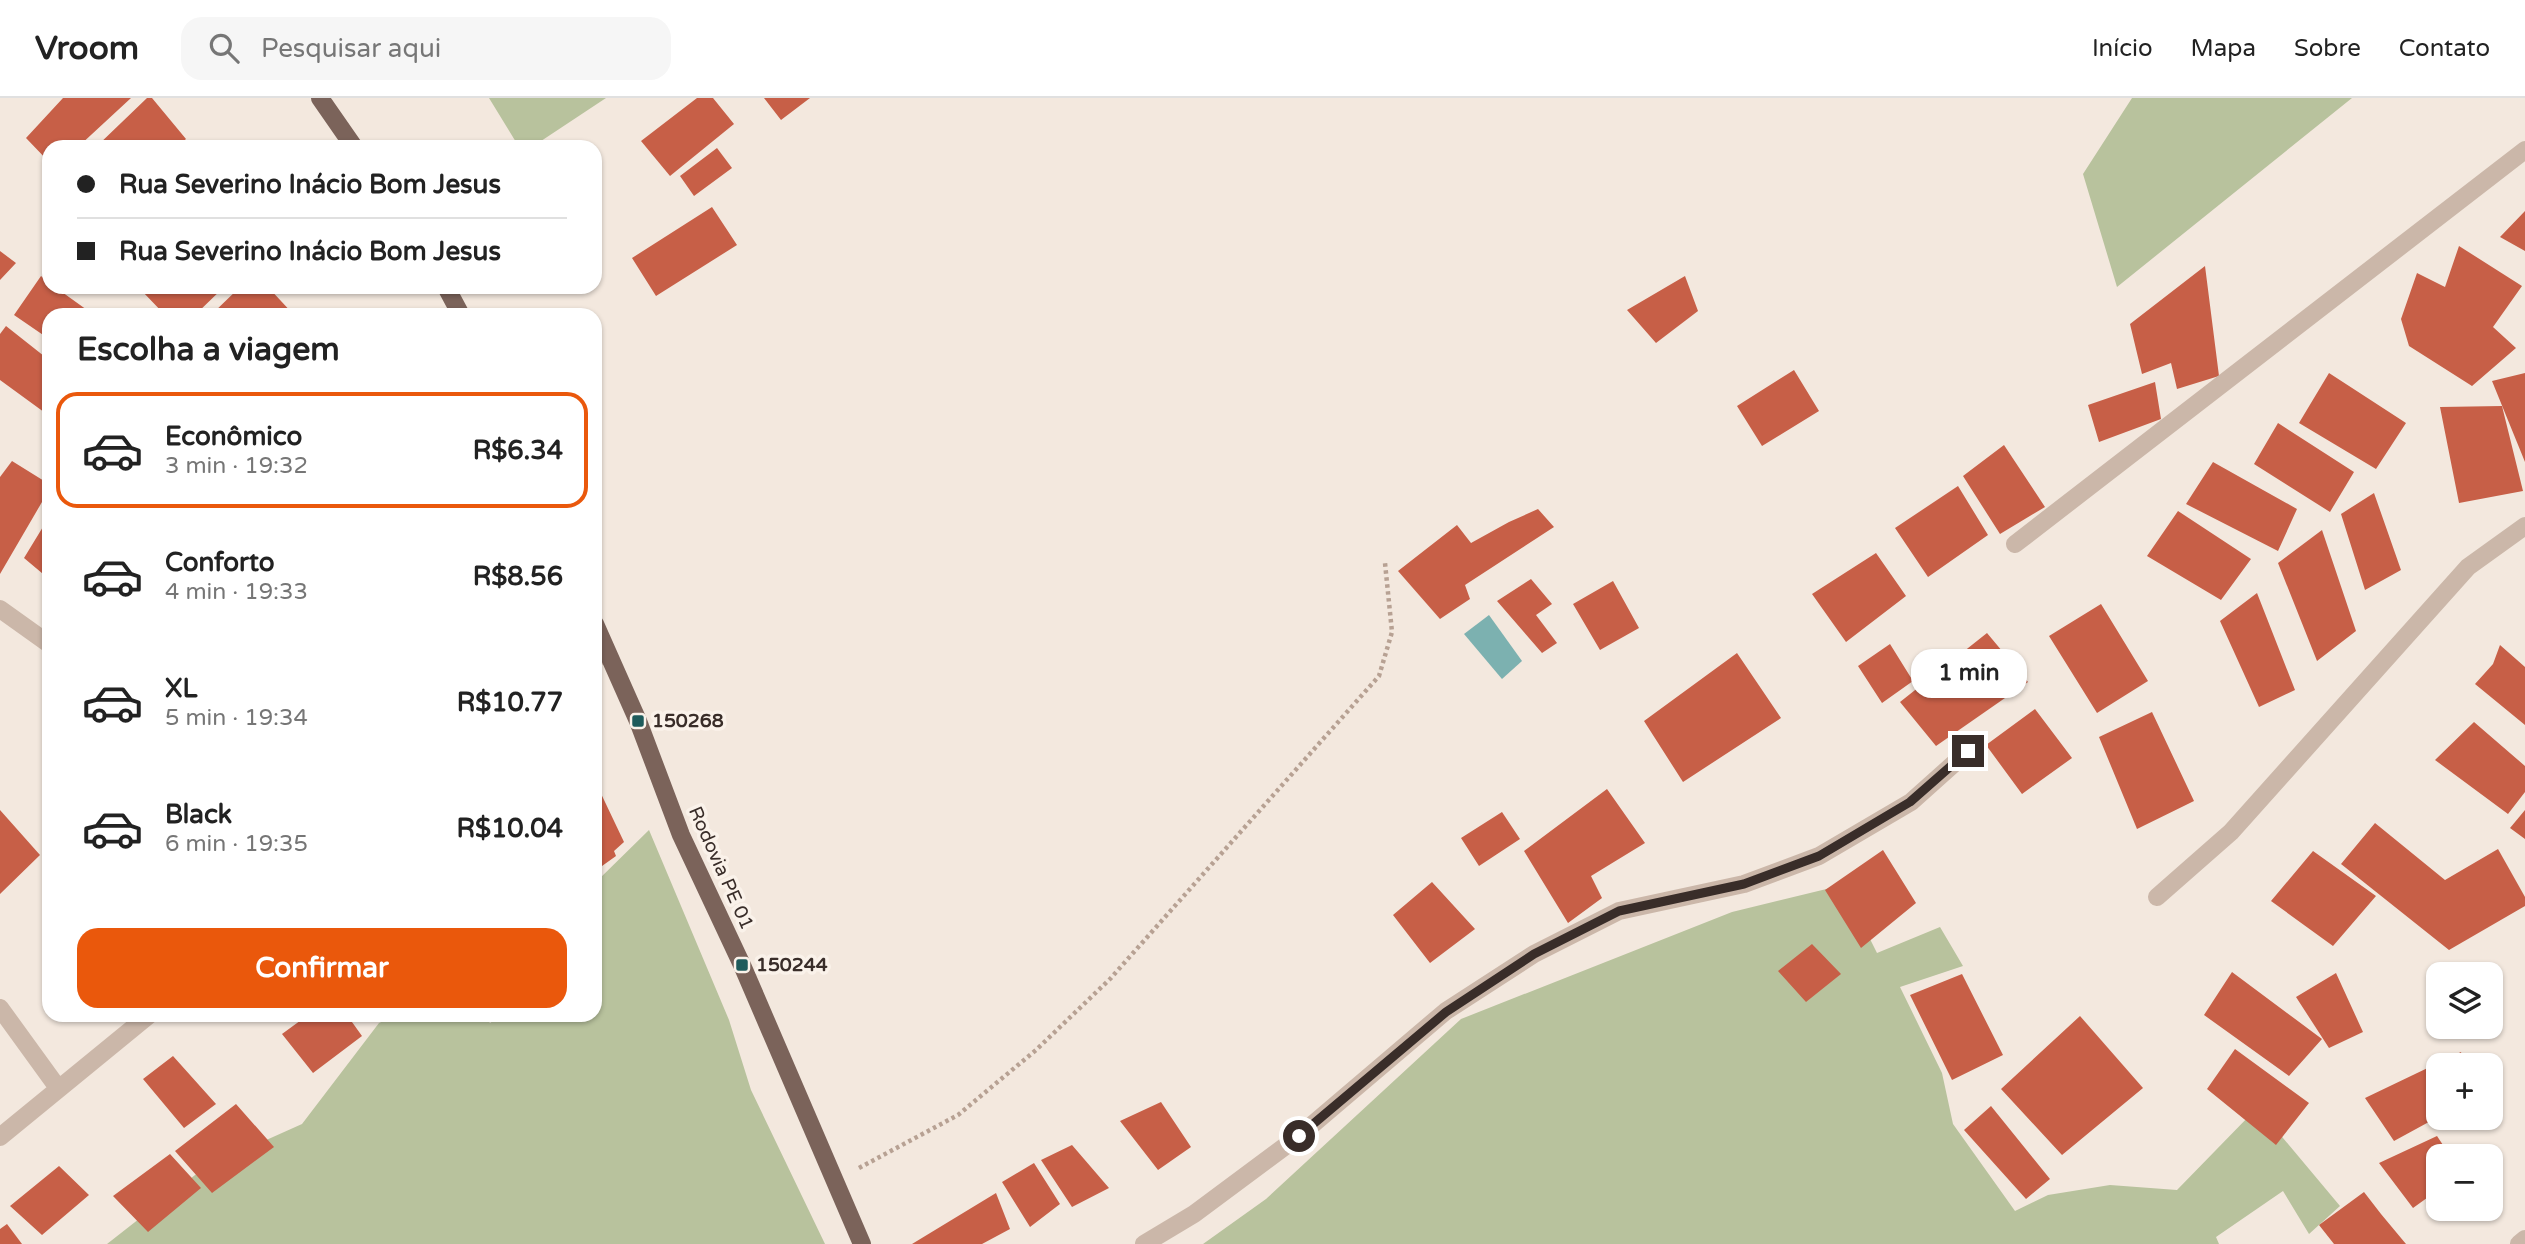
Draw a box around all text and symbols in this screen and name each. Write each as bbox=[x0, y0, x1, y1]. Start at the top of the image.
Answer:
search box bbox=[181, 17, 671, 80]
text: Vroom bbox=[35, 29, 139, 68]
icon: search bbox=[205, 29, 243, 67]
text: Pesquisar aqui bbox=[261, 33, 441, 64]
text: Início bbox=[2092, 34, 2153, 63]
text: Mapa bbox=[2191, 34, 2256, 63]
text: Sobre bbox=[2294, 34, 2361, 63]
text: Contato bbox=[2399, 34, 2490, 63]
text: Rua Severino Inácio Bom Jesus bbox=[119, 169, 501, 200]
text: Rua Severino Inácio Bom Jesus bbox=[119, 236, 501, 267]
text: Escolha a viagem bbox=[77, 331, 340, 369]
icon: car bbox=[81, 419, 144, 482]
text: Econômico bbox=[165, 421, 302, 452]
text: R$6.34 bbox=[473, 435, 563, 466]
text: 3 min · 19:32 bbox=[165, 452, 308, 480]
icon: car bbox=[81, 545, 144, 608]
text: Conforto bbox=[165, 547, 274, 578]
text: R$8.56 bbox=[473, 561, 563, 592]
text: 4 min · 19:33 bbox=[165, 578, 308, 606]
callout: 1 min bbox=[1910, 650, 2026, 698]
text: 1 min bbox=[1938, 659, 2000, 687]
icon: car bbox=[81, 671, 144, 734]
text: XL bbox=[165, 673, 197, 704]
text: R$10.77 bbox=[457, 687, 563, 718]
text: 5 min · 19:34 bbox=[165, 704, 308, 732]
place label: 150268 bbox=[652, 710, 724, 732]
marker: 150268 bbox=[630, 713, 646, 729]
route end bbox=[1952, 735, 1984, 767]
icon: car bbox=[81, 797, 144, 860]
text: Black bbox=[165, 799, 232, 830]
street label: Rodovia PE 01 bbox=[684, 803, 758, 933]
text: R$10.04 bbox=[456, 813, 563, 844]
text: 6 min · 19:35 bbox=[165, 830, 308, 858]
button: Confirmar bbox=[77, 928, 567, 1008]
place label: 150244 bbox=[756, 954, 828, 976]
marker: 150244 bbox=[734, 957, 750, 973]
map controls bbox=[2426, 962, 2503, 1221]
button: layers bbox=[2426, 962, 2503, 1039]
button: + bbox=[2426, 1053, 2503, 1130]
route start bbox=[1283, 1120, 1315, 1152]
button: − bbox=[2426, 1144, 2503, 1221]

